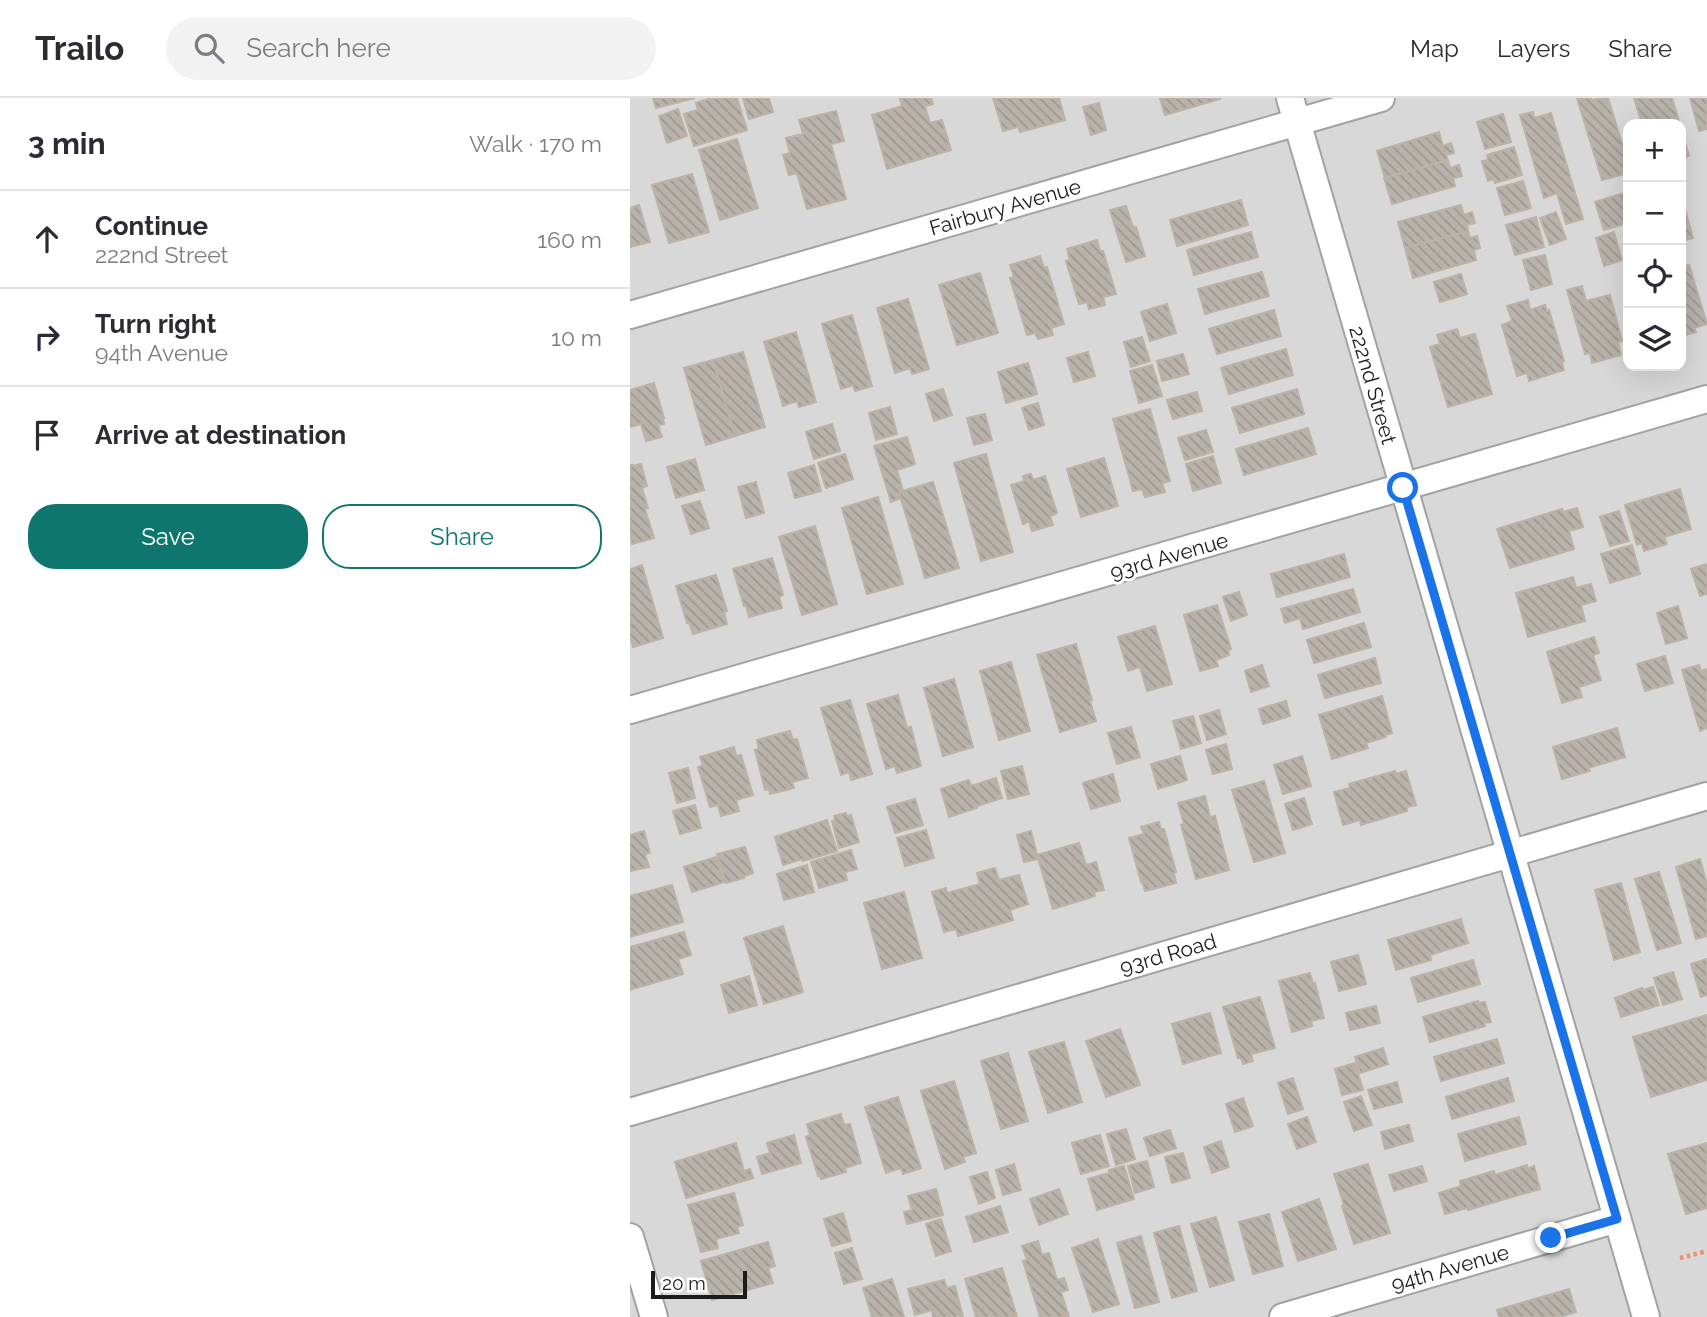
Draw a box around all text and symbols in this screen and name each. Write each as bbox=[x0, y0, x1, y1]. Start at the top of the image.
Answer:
search box bbox=[166, 17, 656, 80]
text: Trailo bbox=[35, 29, 124, 68]
icon: search bbox=[190, 29, 228, 67]
text: Search here bbox=[246, 33, 391, 63]
text: Map bbox=[1410, 34, 1459, 63]
text: Layers bbox=[1497, 34, 1570, 63]
text: Share bbox=[1608, 34, 1672, 63]
map controls bbox=[1623, 119, 1686, 371]
button: + bbox=[1623, 119, 1686, 182]
text: 3 min bbox=[28, 126, 106, 161]
text: Walk · 170 m bbox=[469, 130, 602, 157]
street label: Fairbury Avenue bbox=[926, 173, 1084, 241]
button: − bbox=[1623, 182, 1686, 245]
text: Continue bbox=[95, 211, 208, 241]
icon: ahead bbox=[28, 220, 66, 258]
text: 160 m bbox=[537, 226, 602, 253]
text: 222nd Street bbox=[95, 241, 228, 268]
button: locate bbox=[1623, 245, 1686, 308]
button: layers bbox=[1623, 308, 1686, 371]
text: Turn right bbox=[95, 309, 216, 339]
icon: right bbox=[28, 318, 66, 356]
street label: 222nd Street bbox=[1344, 323, 1402, 447]
text: 10 m bbox=[551, 324, 602, 351]
text: 94th Avenue bbox=[95, 339, 228, 366]
icon: arrive bbox=[28, 416, 66, 454]
text: Arrive at destination bbox=[95, 420, 346, 450]
route start bbox=[1387, 472, 1418, 503]
button: Save bbox=[28, 504, 308, 569]
button: Share bbox=[322, 504, 602, 569]
street label: 93rd Avenue bbox=[1107, 527, 1231, 585]
street label: 93rd Road bbox=[1117, 928, 1219, 980]
route end bbox=[1535, 1222, 1566, 1253]
street label: 94th Avenue bbox=[1388, 1239, 1512, 1297]
scale bar bbox=[651, 1268, 747, 1300]
text: 20 m bbox=[662, 1272, 706, 1294]

